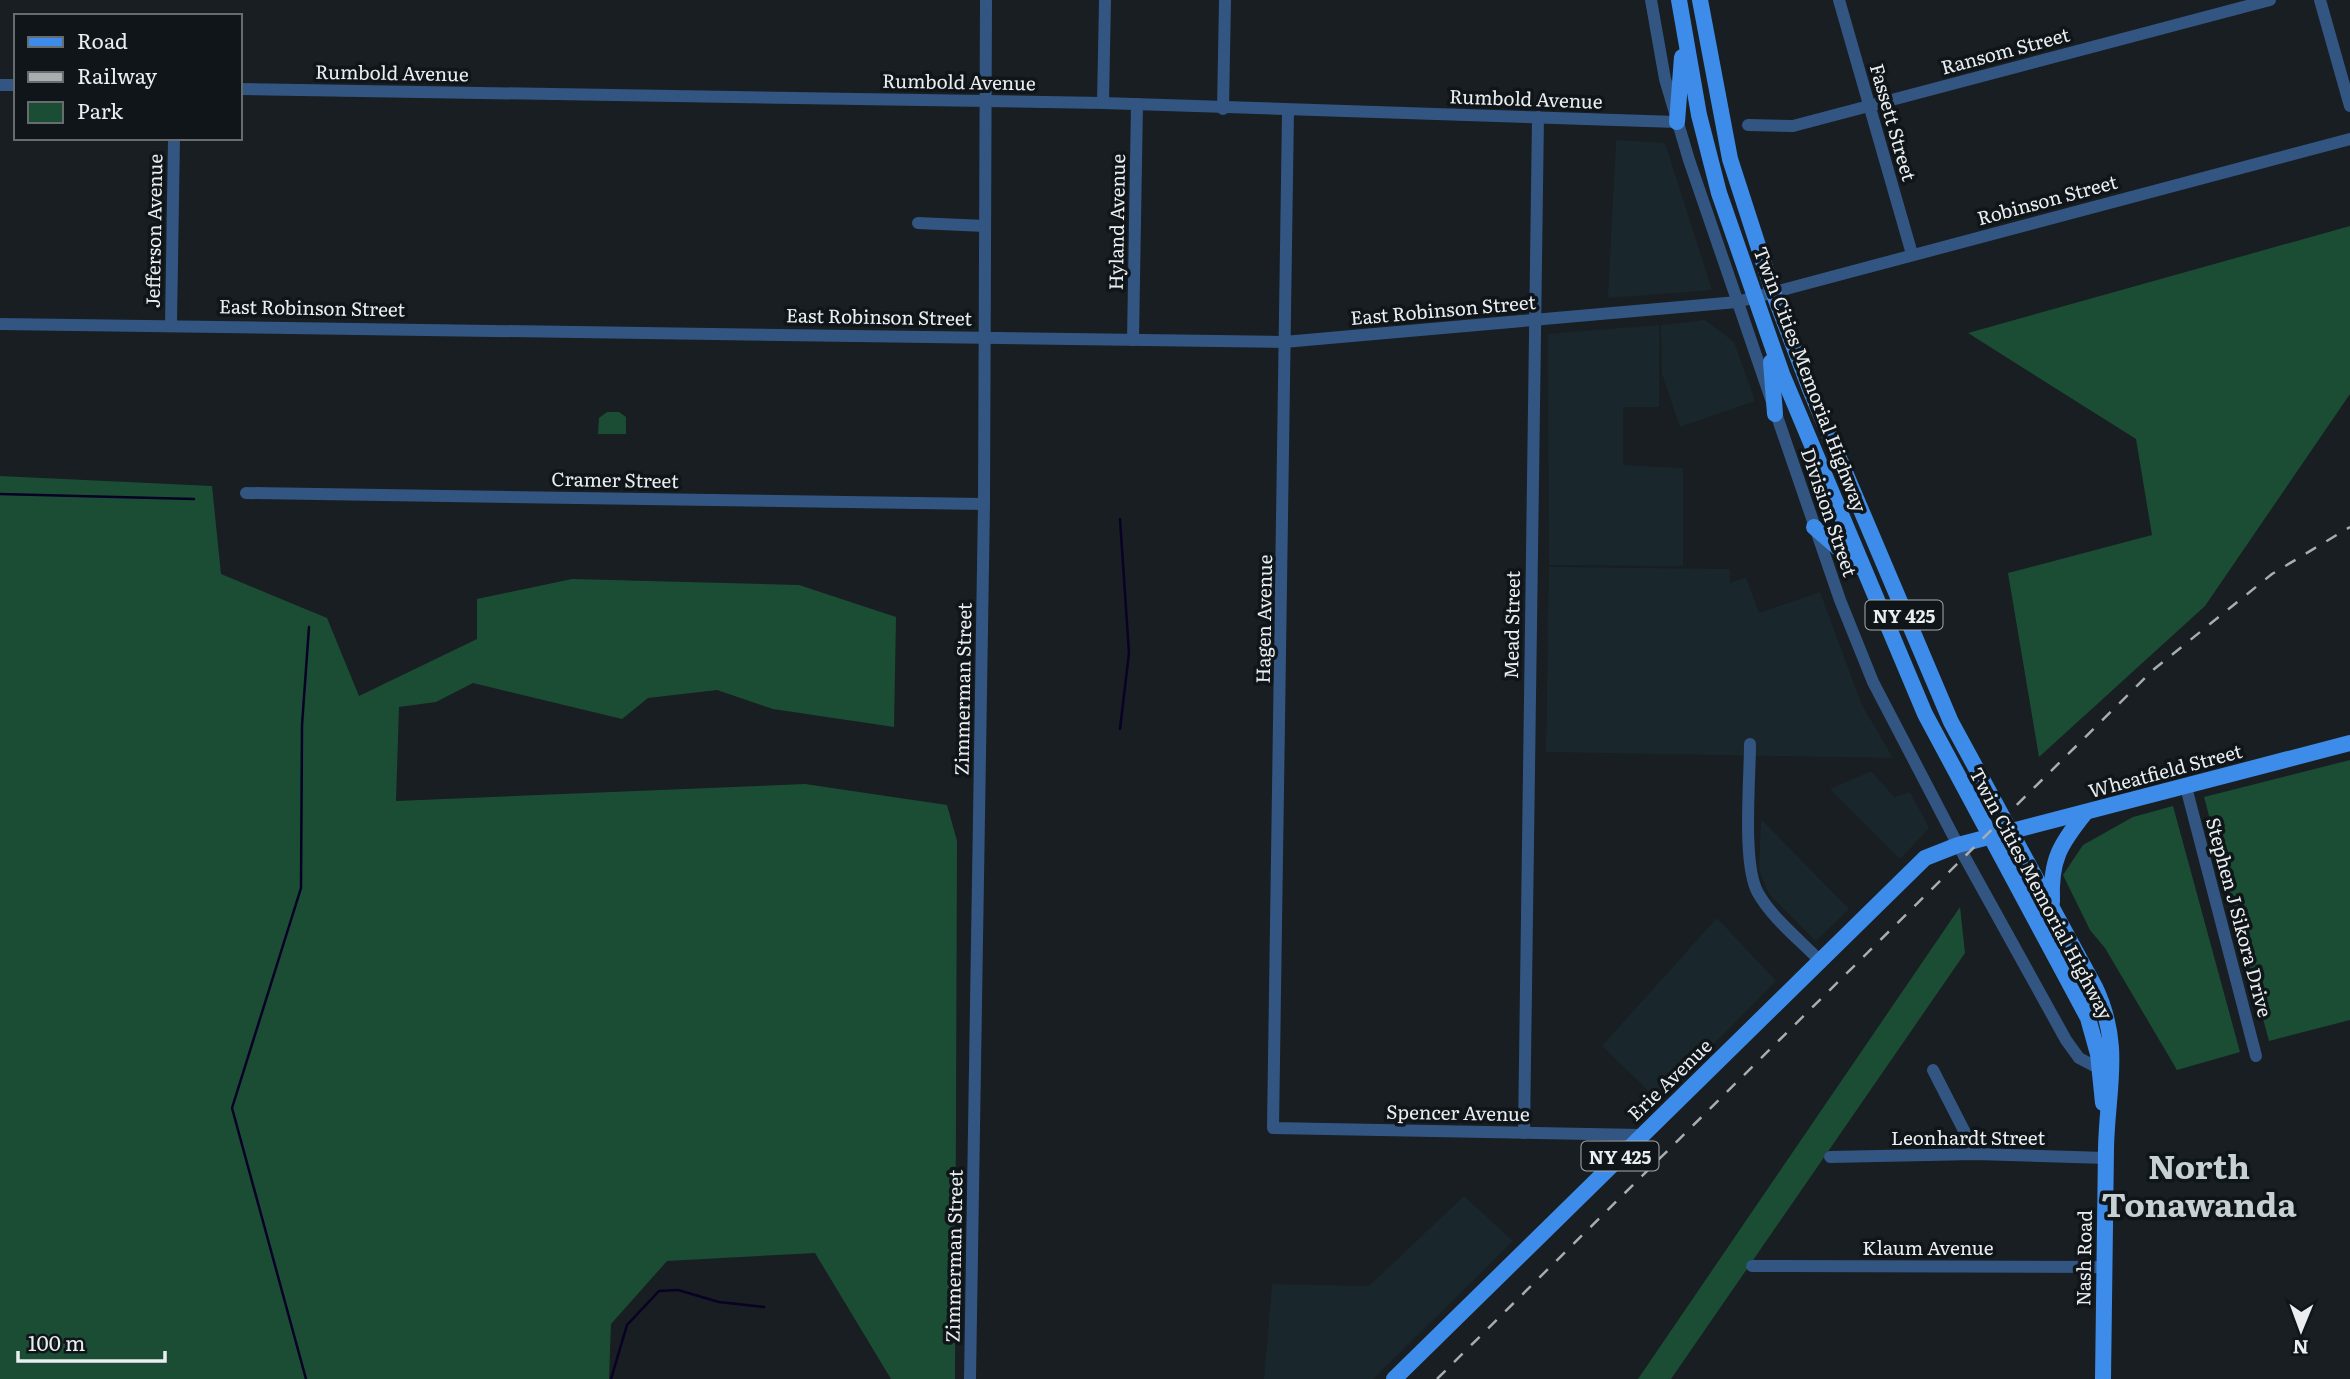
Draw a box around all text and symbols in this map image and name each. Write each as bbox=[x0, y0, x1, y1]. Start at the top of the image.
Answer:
legend bbox=[14, 14, 242, 140]
street label: Ransom Street bbox=[1938, 19, 2073, 81]
text: Road bbox=[77, 24, 128, 55]
street label: Rumbold Avenue bbox=[315, 57, 469, 87]
text: Railway bbox=[77, 59, 158, 90]
street label: Fassett Street bbox=[1864, 60, 1924, 184]
street label: Rumbold Avenue bbox=[882, 66, 1036, 96]
street label: Rumbold Avenue bbox=[1449, 81, 1603, 115]
text: Park bbox=[77, 94, 123, 125]
street label: Jefferson Avenue bbox=[138, 153, 168, 308]
street label: Hyland Avenue bbox=[1101, 153, 1131, 291]
street label: Robinson Street bbox=[1974, 167, 2121, 231]
street label: Twin Cities Memorial Highway bbox=[1747, 242, 1875, 516]
street label: East Robinson Street bbox=[1349, 287, 1537, 331]
street label: East Robinson Street bbox=[219, 291, 406, 323]
street label: East Robinson Street bbox=[786, 300, 973, 332]
street label: Division Street bbox=[1795, 444, 1865, 580]
street label: Cramer Street bbox=[551, 464, 679, 494]
street label: Hagen Avenue bbox=[1248, 554, 1278, 684]
street label: Mead Street bbox=[1496, 570, 1526, 679]
road number: NY 425 bbox=[1866, 600, 1942, 630]
street label: Zimmerman Street bbox=[946, 602, 978, 776]
street label: Wheatfield Street bbox=[2085, 736, 2245, 804]
street label: Twin Cities Memorial Highway bbox=[1963, 762, 2121, 1024]
street label: Stephen J Sikora Drive bbox=[2200, 814, 2280, 1020]
street label: Erie Avenue bbox=[1621, 1031, 1718, 1127]
street label: Spencer Avenue bbox=[1386, 1097, 1530, 1127]
street label: Leonhardt Street bbox=[1891, 1123, 2045, 1151]
district label: North Tonawanda bbox=[2101, 1140, 2297, 1227]
road number: NY 425 bbox=[1582, 1142, 1658, 1170]
street label: Zimmerman Street bbox=[937, 1169, 969, 1343]
street label: Nash Road bbox=[2068, 1209, 2098, 1306]
street label: Klaum Avenue bbox=[1862, 1233, 1994, 1261]
north arrow bbox=[2266, 1295, 2336, 1365]
scale bar bbox=[18, 1320, 164, 1364]
text: 100 m bbox=[28, 1326, 85, 1357]
text: N bbox=[2292, 1334, 2309, 1362]

